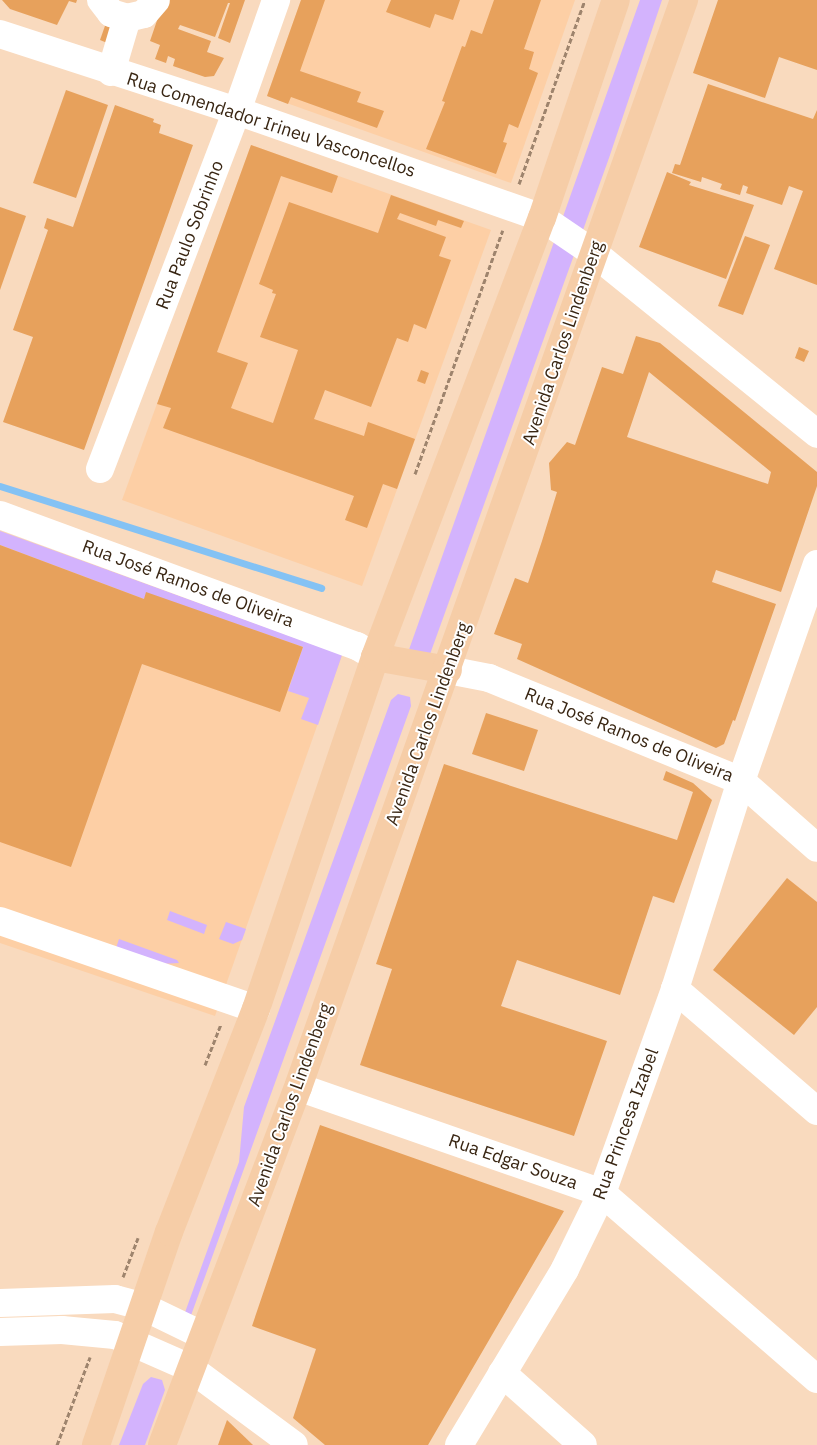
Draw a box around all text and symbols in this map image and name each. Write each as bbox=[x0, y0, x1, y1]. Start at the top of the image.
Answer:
street label: Rua Comendador Irineu Vasconcellos bbox=[124, 68, 418, 182]
street label: Rua Paulo Sobrinho bbox=[152, 157, 228, 313]
street label: Avenida Carlos Lindenberg bbox=[518, 238, 608, 448]
street label: Rua José Ramos de Oliveira bbox=[79, 536, 297, 632]
street label: Avenida Carlos Lindenberg bbox=[381, 620, 475, 828]
street label: Rua José Ramos de Oliveira bbox=[521, 683, 737, 787]
street label: Avenida Carlos Lindenberg bbox=[243, 1001, 337, 1209]
street label: Rua Princesa Izabel bbox=[589, 1045, 663, 1203]
street label: Rua Edgar Souza bbox=[446, 1130, 580, 1194]

